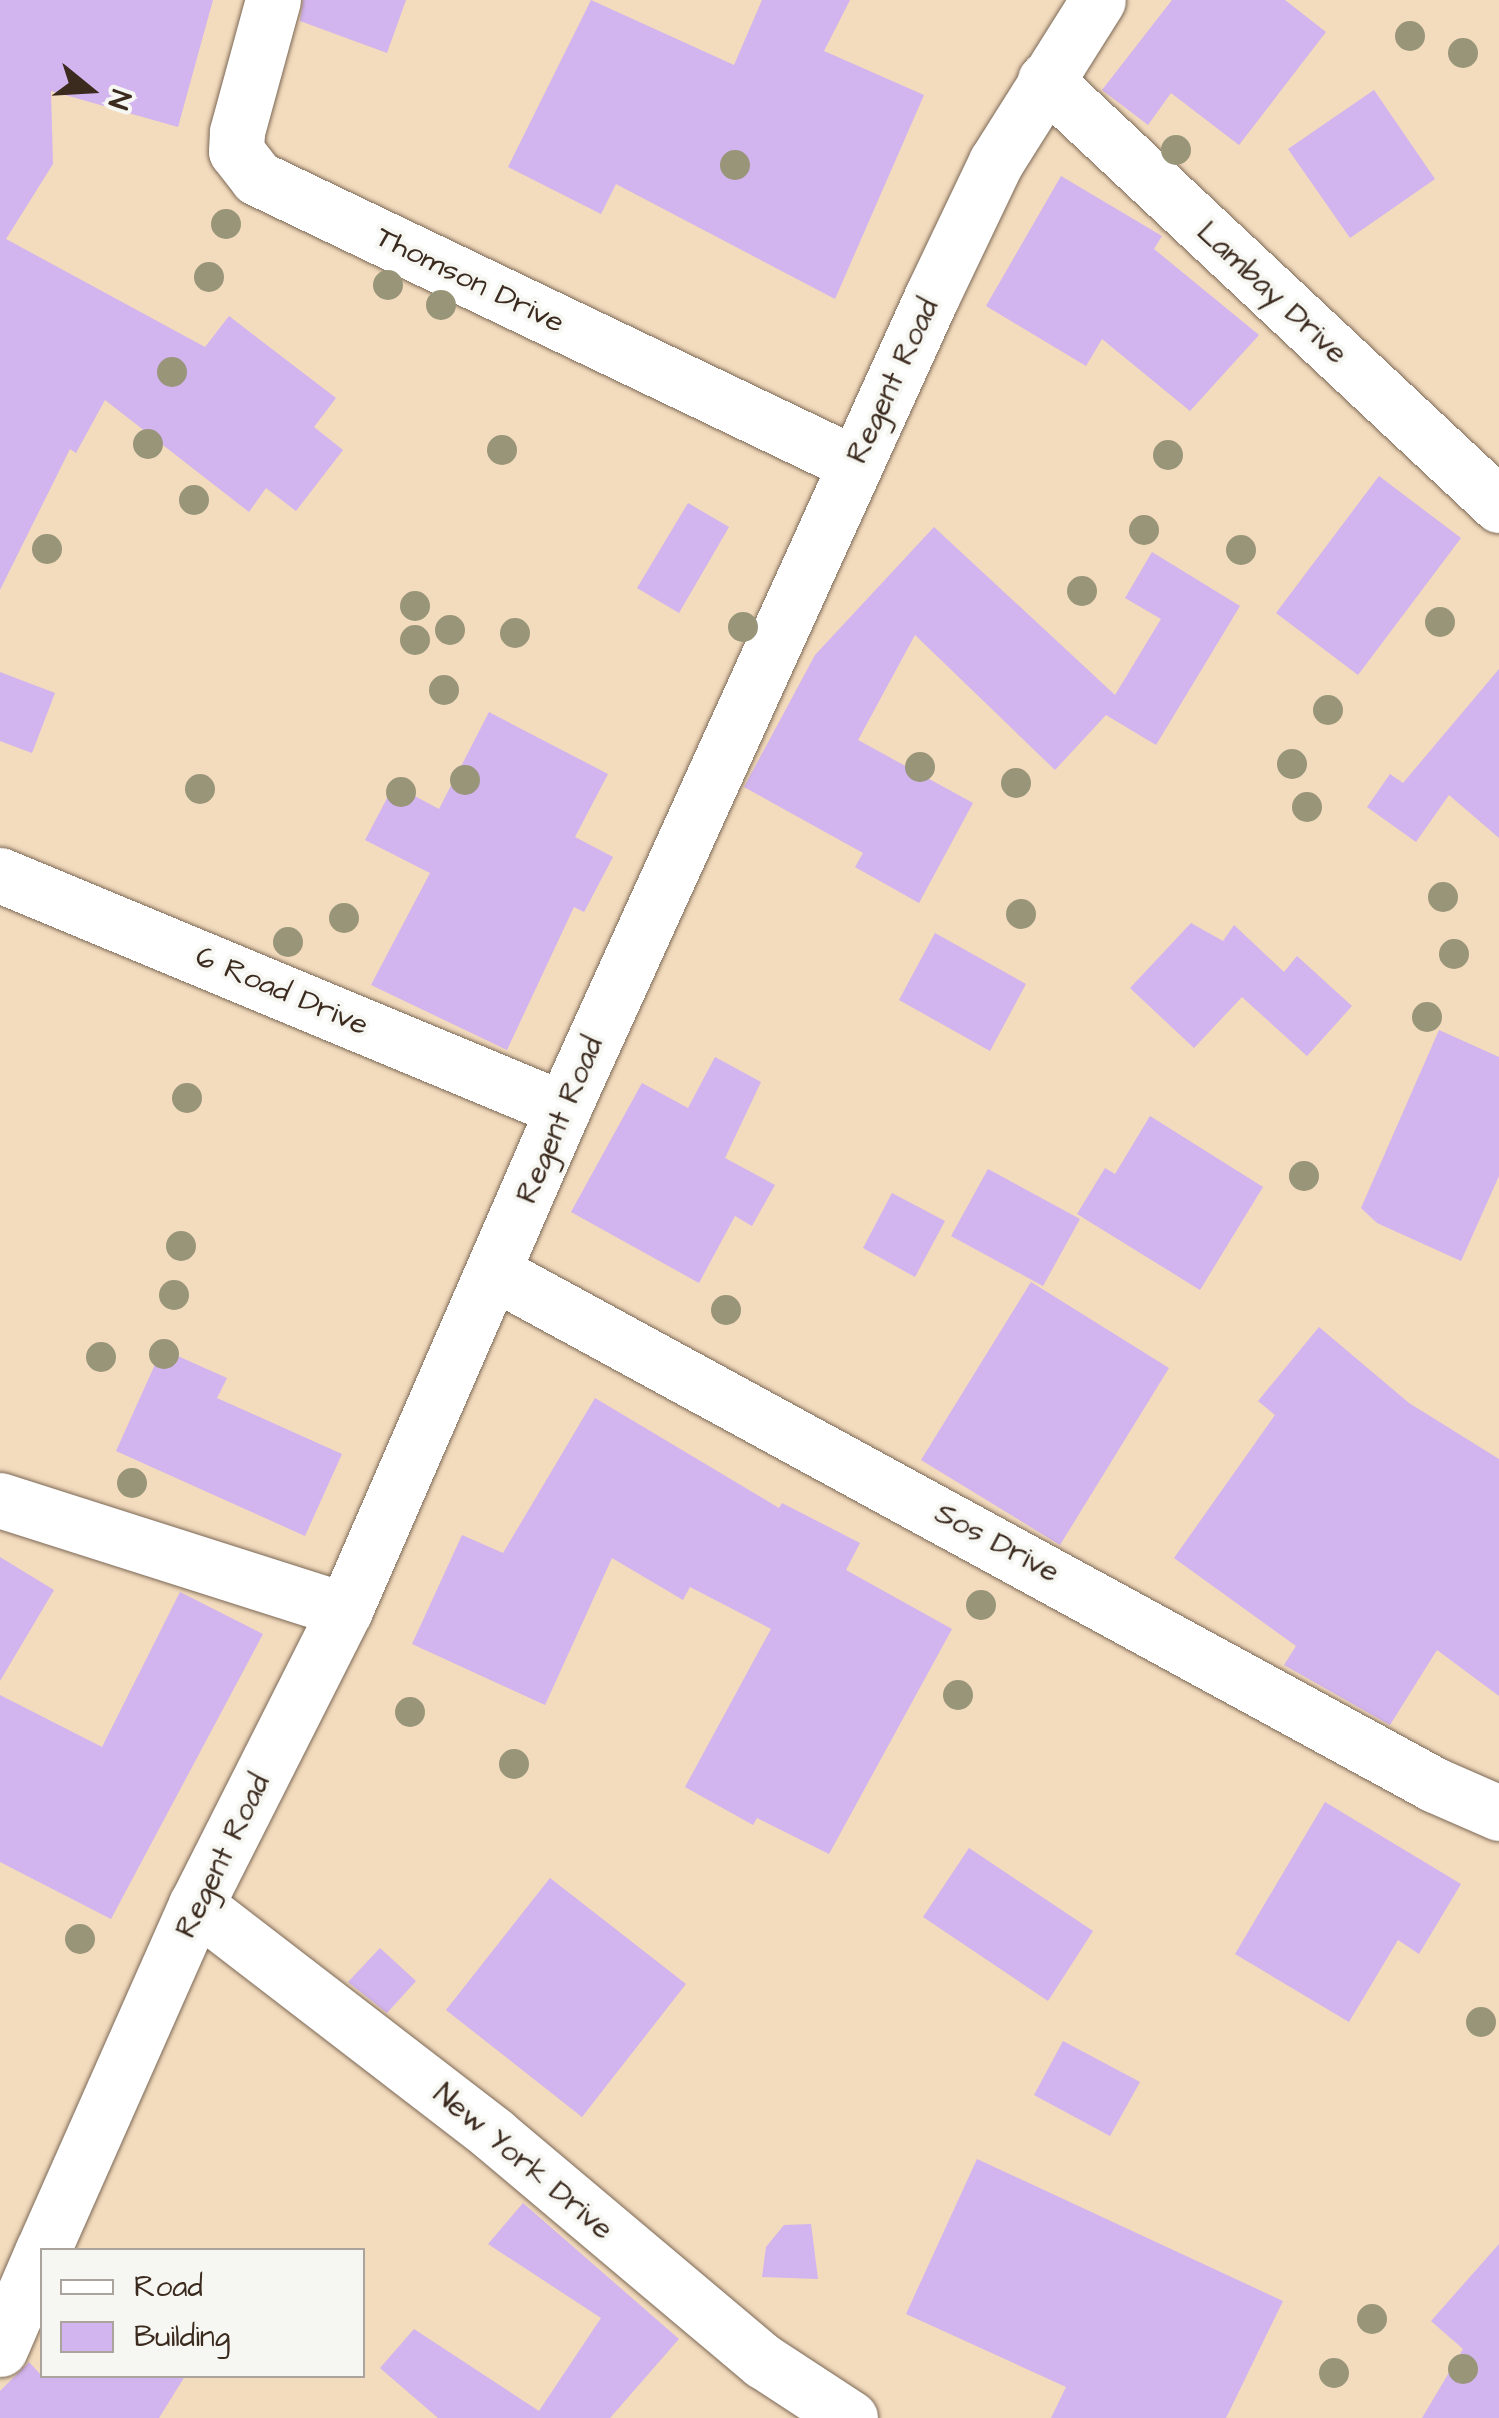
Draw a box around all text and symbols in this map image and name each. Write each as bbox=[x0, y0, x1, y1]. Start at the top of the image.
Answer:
north arrow bbox=[40, 40, 140, 140]
text: N bbox=[98, 85, 140, 114]
street label: Lambay Drive bbox=[1189, 214, 1355, 372]
street label: Thomson Drive bbox=[370, 219, 570, 341]
street label: Regent Road bbox=[839, 293, 947, 469]
street label: 6 Road Drive bbox=[190, 938, 374, 1044]
street label: Regent Road bbox=[509, 1031, 611, 1209]
street label: Sos Drive bbox=[929, 1495, 1065, 1591]
street label: Regent Road bbox=[168, 1768, 278, 1944]
street label: New York Drive bbox=[426, 2076, 620, 2248]
legend bbox=[40, 2248, 365, 2378]
text: Road bbox=[134, 2266, 203, 2308]
text: Building bbox=[134, 2316, 230, 2358]

